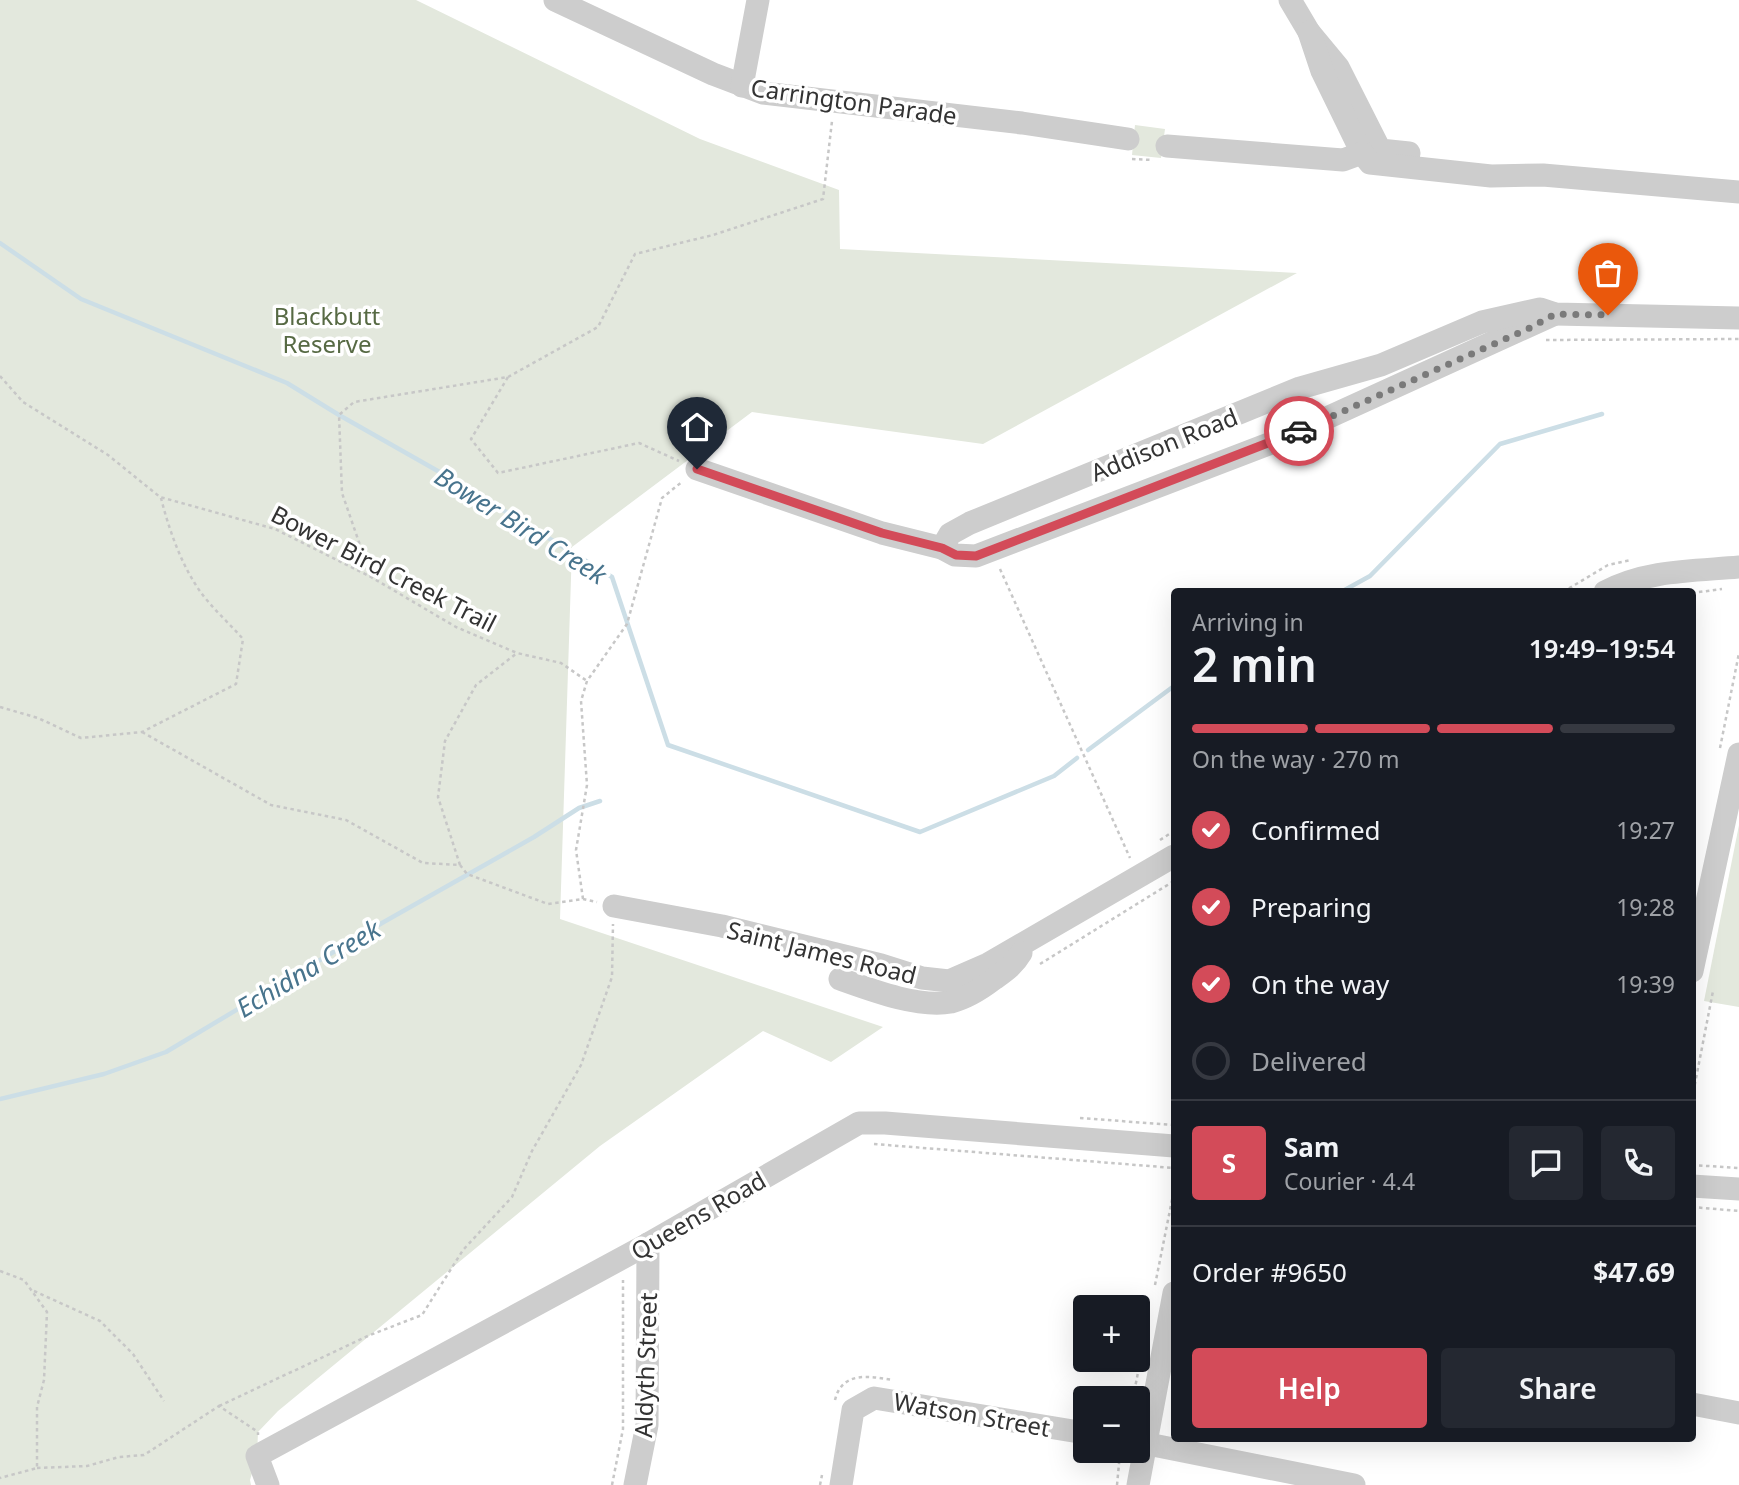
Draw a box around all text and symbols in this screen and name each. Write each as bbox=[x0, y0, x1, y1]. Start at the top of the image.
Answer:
street label: Carrington Parade bbox=[749, 70, 959, 132]
pin bbox=[1578, 243, 1638, 315]
icon: bag bbox=[1589, 254, 1627, 292]
park label: Blackbutt Reserve bbox=[274, 299, 381, 360]
courier bbox=[1264, 396, 1334, 466]
pin bbox=[667, 397, 727, 469]
street label: Addison Road bbox=[1086, 400, 1242, 488]
icon: home bbox=[678, 408, 716, 446]
icon: car bbox=[1280, 412, 1318, 450]
water label: Bower Bird Creek bbox=[428, 458, 615, 593]
street label: Bower Bird Creek Trail bbox=[266, 497, 502, 639]
text: Arriving in bbox=[1192, 606, 1304, 638]
text: 19:49–19:54 bbox=[1529, 630, 1675, 666]
text: 2 min bbox=[1192, 633, 1317, 695]
text: On the way · 270 m bbox=[1192, 743, 1399, 775]
icon: check bbox=[1192, 811, 1230, 849]
text: Confirmed bbox=[1251, 812, 1381, 848]
text: 19:27 bbox=[1616, 814, 1675, 846]
icon: check bbox=[1192, 888, 1230, 926]
text: Preparing bbox=[1251, 889, 1372, 925]
text: 19:28 bbox=[1616, 891, 1675, 923]
water label: Echidna Creek bbox=[229, 910, 388, 1025]
street label: Saint James Road bbox=[724, 913, 920, 991]
icon: check bbox=[1192, 965, 1230, 1003]
text: On the way bbox=[1251, 966, 1389, 1002]
text: 19:39 bbox=[1616, 968, 1675, 1000]
text: Delivered bbox=[1251, 1043, 1367, 1079]
button: chat bbox=[1509, 1126, 1583, 1200]
button: phone bbox=[1601, 1126, 1675, 1200]
text: Sam bbox=[1284, 1129, 1339, 1165]
text: S bbox=[1222, 1145, 1236, 1181]
street label: Queens Road bbox=[624, 1163, 772, 1267]
text: Courier · 4.4 bbox=[1284, 1165, 1415, 1197]
text: Order #9650 bbox=[1192, 1254, 1347, 1290]
text: $47.69 bbox=[1593, 1254, 1675, 1290]
street label: Aldyth Street bbox=[626, 1292, 664, 1438]
map controls bbox=[1073, 1295, 1150, 1463]
button: + bbox=[1073, 1295, 1150, 1372]
button: Help bbox=[1192, 1348, 1427, 1428]
button: Share bbox=[1441, 1348, 1675, 1428]
street label: Watson Street bbox=[891, 1384, 1053, 1444]
button: − bbox=[1073, 1386, 1150, 1463]

